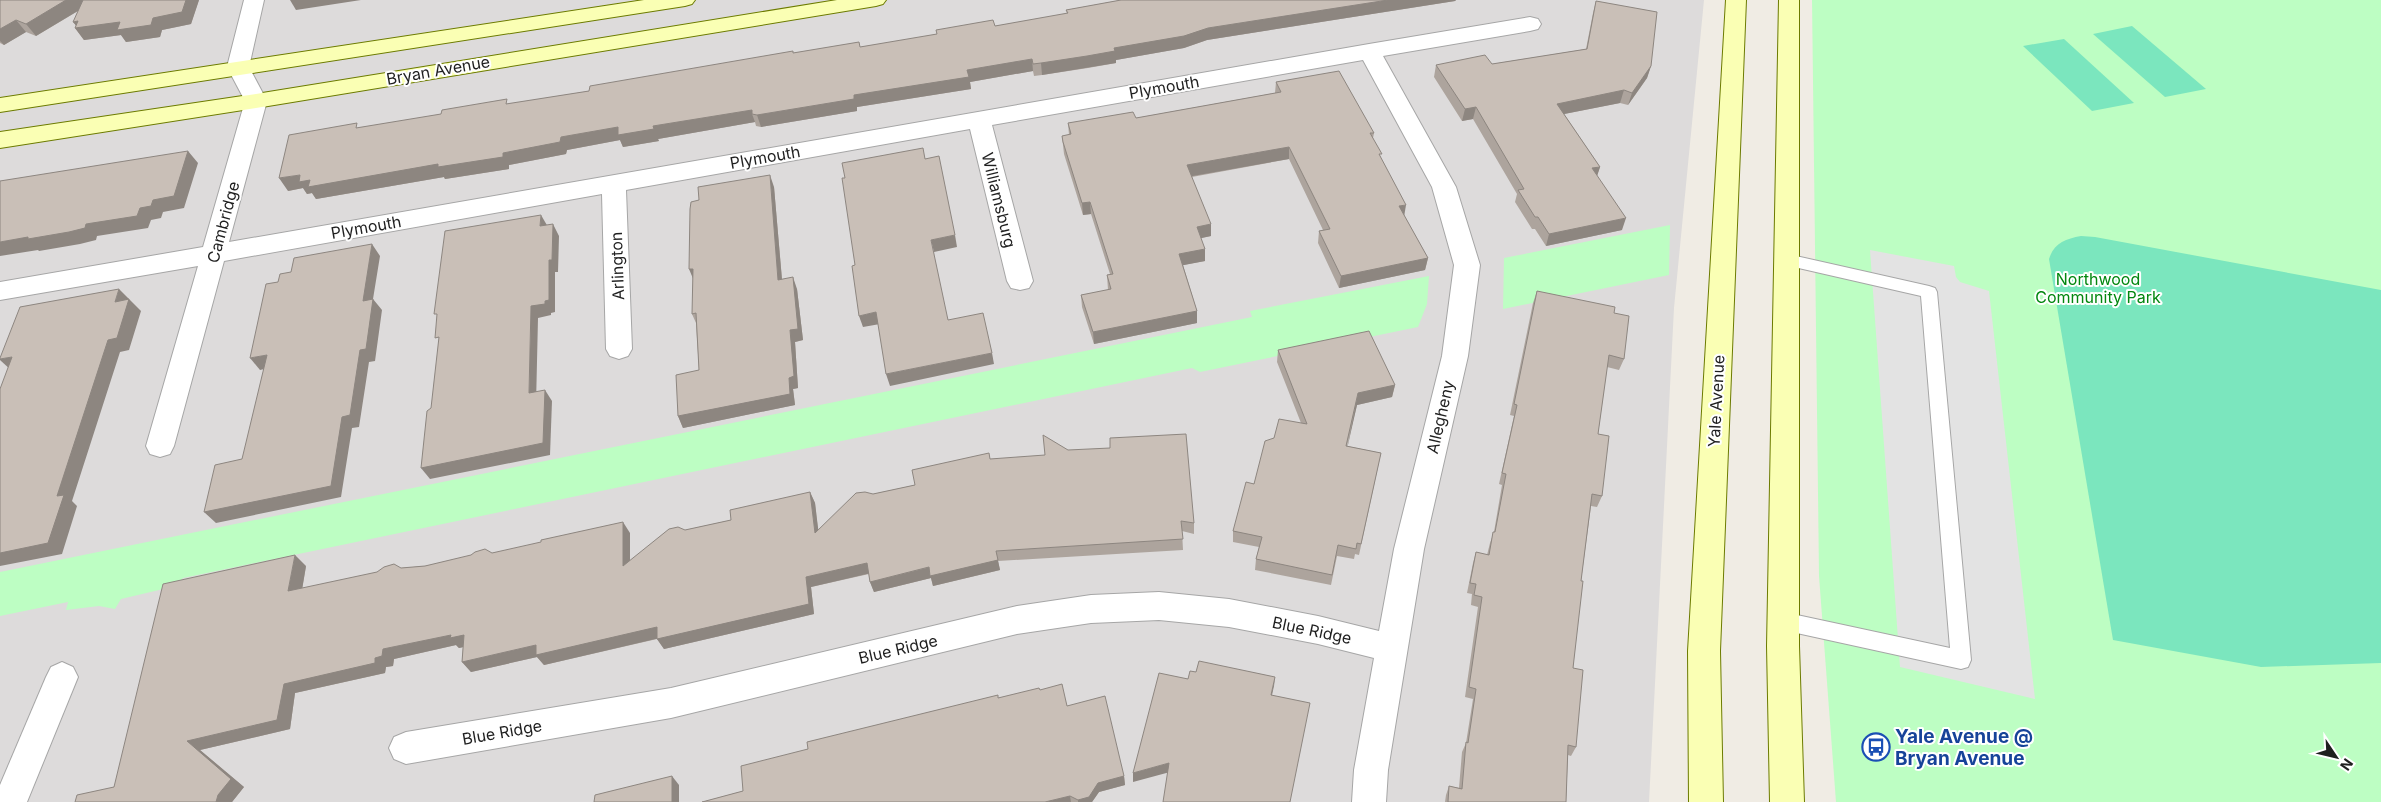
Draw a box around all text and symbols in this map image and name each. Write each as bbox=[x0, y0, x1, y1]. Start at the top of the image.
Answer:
street label: Bryan Avenue bbox=[385, 51, 491, 89]
street label: Plymouth bbox=[1127, 71, 1201, 103]
street label: Plymouth bbox=[728, 141, 802, 173]
street label: Williamsburg bbox=[977, 150, 1021, 250]
street label: Cambridge bbox=[203, 179, 243, 265]
street label: Plymouth bbox=[329, 211, 403, 243]
street label: Arlington bbox=[606, 231, 628, 301]
park label: Northwood Community Park bbox=[2035, 269, 2161, 307]
street label: Yale Avenue bbox=[1704, 354, 1728, 448]
street label: Allegheny bbox=[1422, 378, 1458, 456]
street label: Blue Ridge bbox=[1270, 612, 1354, 648]
street label: Blue Ridge bbox=[856, 630, 940, 668]
street label: Blue Ridge bbox=[461, 715, 543, 749]
place label: Yale Avenue @ Bryan Avenue bbox=[1895, 725, 2033, 770]
bus stop icon: Yale Avenue @ Bryan Avenue bbox=[1861, 732, 1891, 762]
north arrow bbox=[2311, 732, 2361, 782]
text: N bbox=[2337, 755, 2357, 774]

